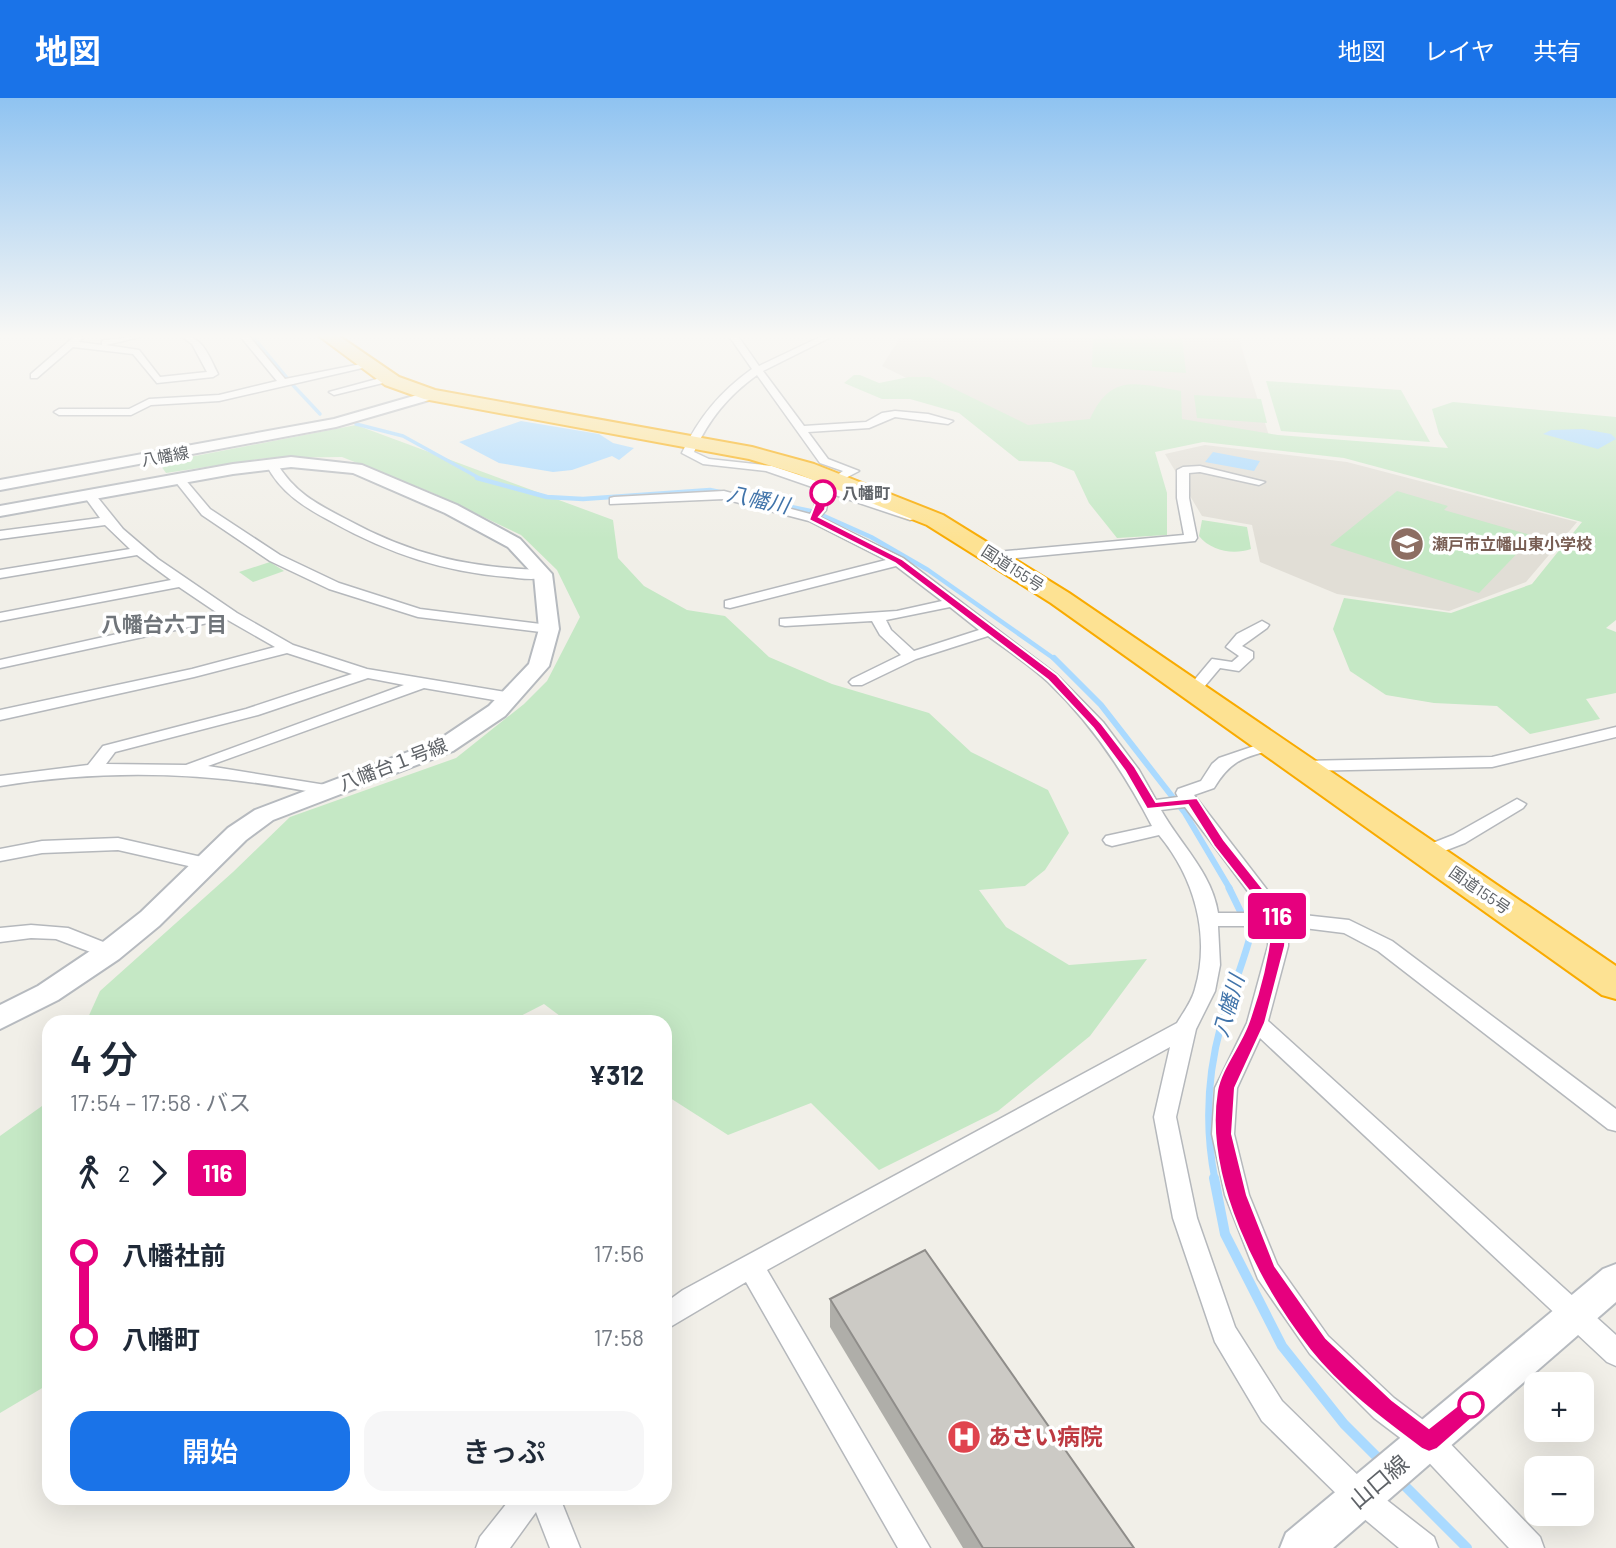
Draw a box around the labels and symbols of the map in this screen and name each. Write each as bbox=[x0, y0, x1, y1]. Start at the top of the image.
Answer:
street label: 八幡線 bbox=[140, 442, 190, 469]
water label: 八幡川 bbox=[725, 480, 794, 518]
marker: 八幡町 bbox=[810, 480, 836, 506]
place label: 八幡町 bbox=[842, 483, 890, 502]
school or university icon: 瀬戸市立幡山東小学校 bbox=[1388, 525, 1426, 563]
place label: 瀬戸市立幡山東小学校 bbox=[1432, 534, 1592, 553]
street label: 国道155号 bbox=[979, 541, 1048, 595]
district label: 八幡台六丁目 bbox=[101, 611, 227, 636]
street label: 八幡台１号線 bbox=[335, 732, 450, 795]
street label: 国道155号 bbox=[1446, 862, 1514, 917]
line badge: 116 bbox=[1237, 893, 1317, 939]
water label: 八幡川 bbox=[1207, 970, 1249, 1039]
unlabelled marker bbox=[1458, 1392, 1484, 1418]
hospital icon: あさい病院 bbox=[945, 1418, 983, 1456]
place label: あさい病院 bbox=[988, 1422, 1103, 1450]
street label: 山口線 bbox=[1343, 1448, 1414, 1514]

